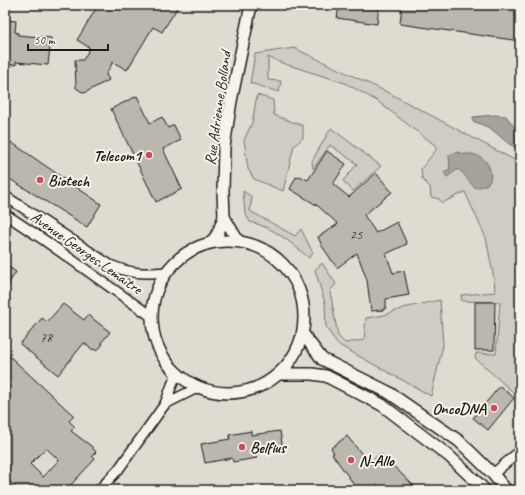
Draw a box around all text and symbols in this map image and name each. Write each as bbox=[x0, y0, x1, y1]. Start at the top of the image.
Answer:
scale bar bbox=[28, 26, 108, 52]
text: 50 m bbox=[34, 32, 56, 48]
street label: Rue Adrienne Bolland bbox=[200, 47, 236, 166]
place label: Telecom1 bbox=[94, 146, 143, 166]
marker: Telecom1 bbox=[144, 150, 154, 160]
place label: Biotech bbox=[48, 171, 90, 191]
marker: Biotech bbox=[35, 175, 45, 185]
street label: Avenue Georges Lemaître bbox=[27, 207, 148, 300]
house number: 25 bbox=[350, 226, 363, 243]
house number: 78 bbox=[40, 329, 54, 346]
place label: OncoDNA bbox=[432, 399, 487, 419]
marker: OncoDNA bbox=[489, 403, 499, 413]
place label: Belfius bbox=[250, 438, 288, 458]
marker: Belfius bbox=[237, 442, 247, 452]
place label: N-Allo bbox=[359, 451, 395, 471]
marker: N-Allo bbox=[346, 455, 356, 465]

